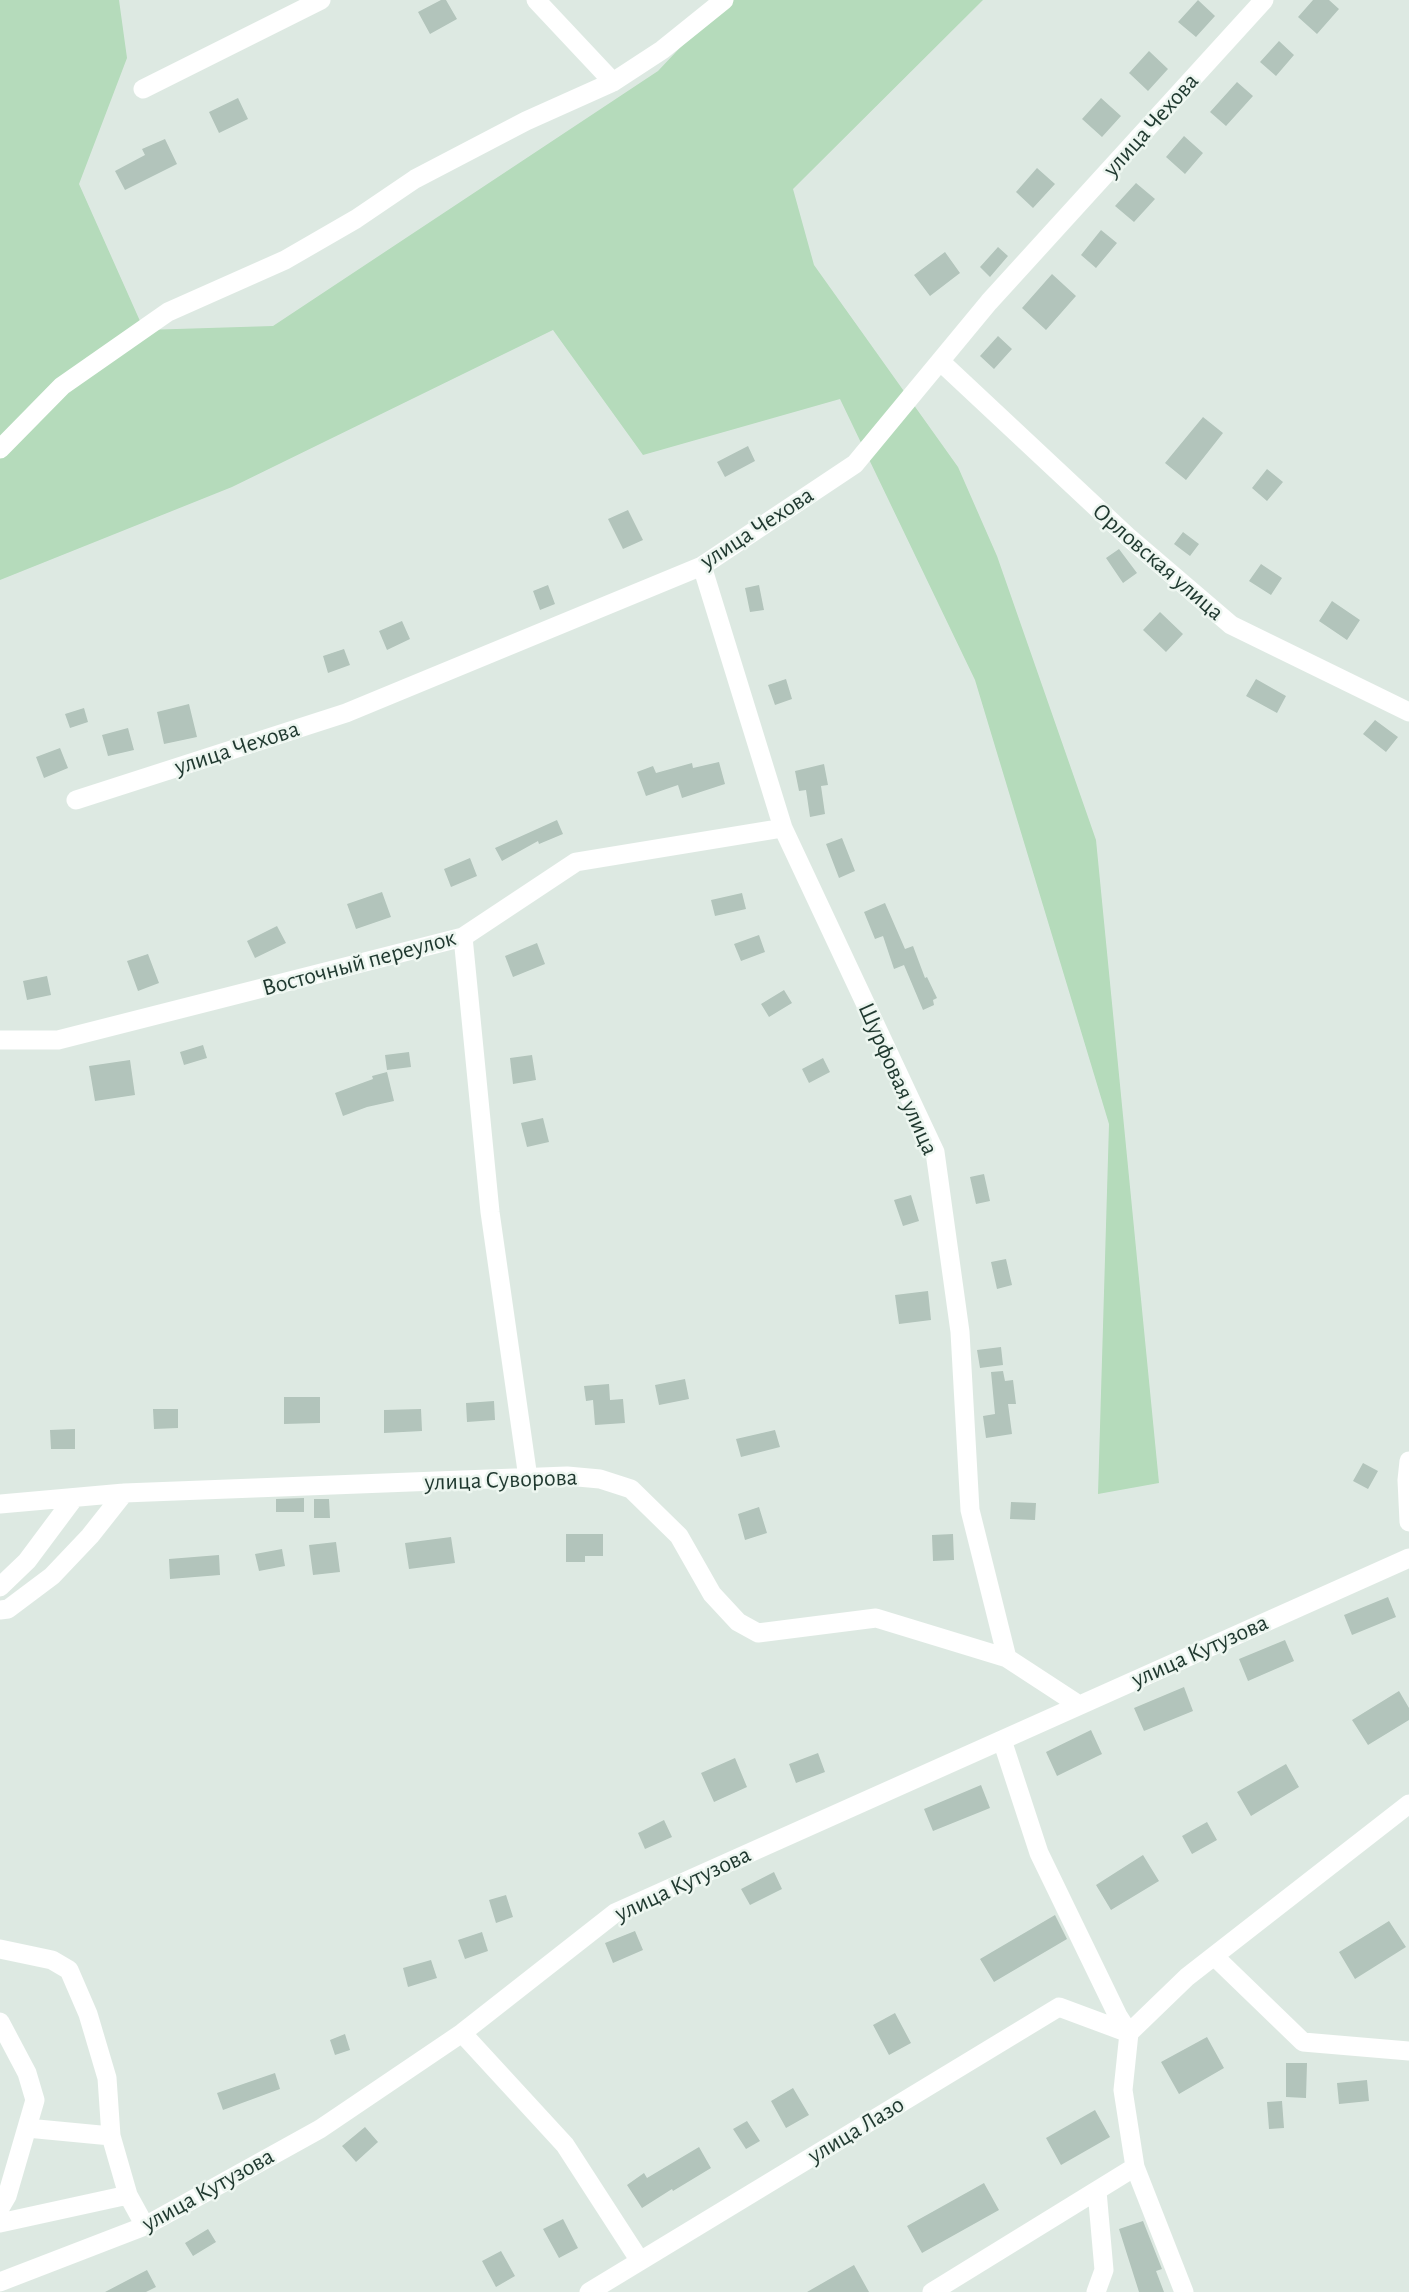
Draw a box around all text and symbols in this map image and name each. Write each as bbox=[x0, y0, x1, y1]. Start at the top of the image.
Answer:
street label: улица Чехова bbox=[1097, 67, 1205, 183]
street label: улица Чехова bbox=[695, 481, 819, 575]
street label: Орловская улица bbox=[1086, 497, 1230, 627]
street label: улица Чехова bbox=[171, 714, 303, 782]
street label: Восточный переулок bbox=[259, 923, 459, 1003]
street label: Шурфовая улица bbox=[851, 998, 945, 1160]
street label: улица Суворова bbox=[424, 1463, 578, 1497]
street label: улица Кутузова bbox=[1127, 1608, 1273, 1694]
street label: улица Кутузова bbox=[610, 1840, 756, 1928]
street label: улица Лазо bbox=[803, 2090, 909, 2170]
street label: улица Кутузова bbox=[137, 2142, 279, 2238]

